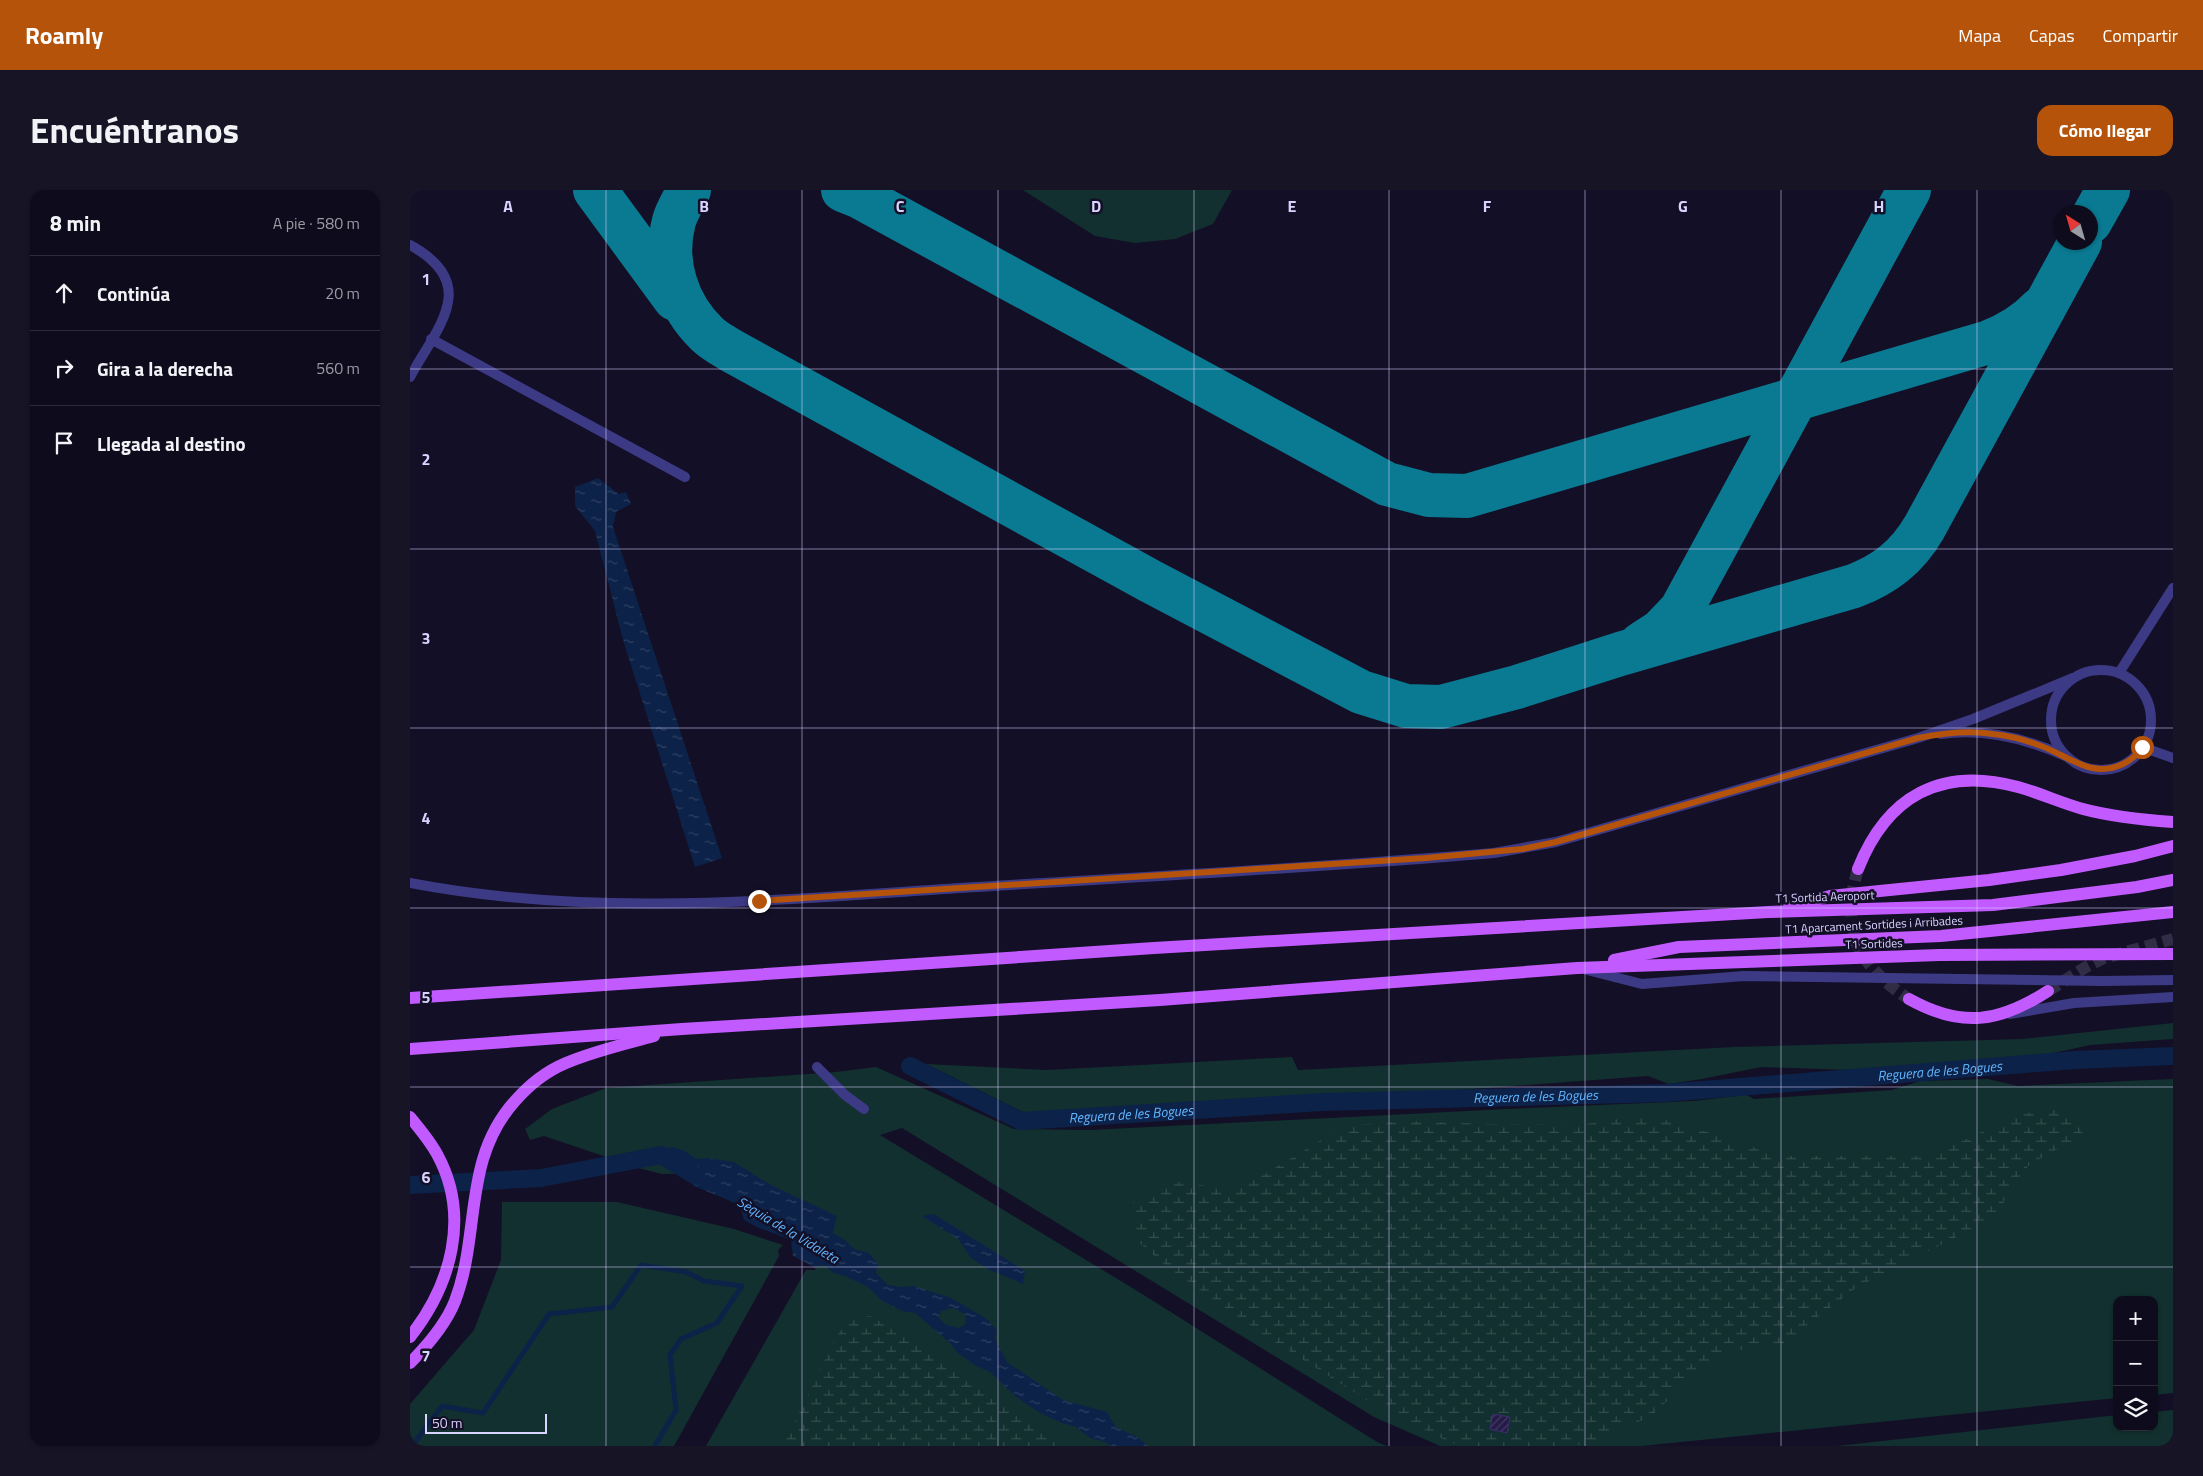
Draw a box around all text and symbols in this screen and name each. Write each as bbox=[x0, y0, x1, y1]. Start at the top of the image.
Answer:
text: Roamly bbox=[25, 17, 103, 53]
text: Mapa bbox=[1958, 22, 2001, 49]
text: Capas bbox=[2029, 22, 2075, 49]
text: Compartir bbox=[2103, 22, 2178, 49]
text: Encuéntranos bbox=[30, 103, 239, 157]
button: Cómo llegar bbox=[2037, 105, 2173, 156]
text: A bbox=[503, 194, 513, 218]
text: B bbox=[699, 194, 709, 218]
text: C bbox=[896, 194, 905, 218]
text: D bbox=[1091, 194, 1101, 218]
text: E bbox=[1288, 194, 1297, 218]
text: F bbox=[1483, 194, 1492, 218]
text: G bbox=[1678, 194, 1688, 218]
text: H bbox=[1874, 194, 1884, 218]
north arrow bbox=[2053, 205, 2098, 250]
text: 8 min bbox=[50, 207, 101, 239]
text: A pie · 580 m bbox=[273, 211, 360, 235]
text: 1 bbox=[422, 267, 430, 291]
icon: ahead bbox=[50, 279, 78, 307]
text: Continúa bbox=[97, 279, 170, 308]
text: 20 m bbox=[325, 281, 360, 305]
icon: right bbox=[50, 354, 78, 382]
text: Gira a la derecha bbox=[97, 354, 233, 383]
text: 560 m bbox=[316, 356, 360, 380]
icon: arrive bbox=[50, 429, 78, 457]
text: Llegada al destino bbox=[97, 429, 246, 458]
text: 2 bbox=[422, 447, 430, 471]
text: 3 bbox=[422, 626, 430, 650]
route start bbox=[2131, 736, 2154, 759]
text: 4 bbox=[422, 806, 431, 830]
street label: T1 Sortida Aeroport bbox=[1775, 885, 1876, 908]
route end bbox=[748, 890, 771, 913]
street label: T1 Aparcament Sortides i Arribades bbox=[1785, 910, 1964, 939]
street label: T1 Sortides bbox=[1845, 933, 1903, 954]
text: 5 bbox=[422, 985, 431, 1009]
water label: Reguera de les Bogues bbox=[1876, 1055, 2004, 1086]
water label: Reguera de les Bogues bbox=[1473, 1084, 1599, 1108]
water label: Reguera de les Bogues bbox=[1068, 1099, 1195, 1128]
text: 6 bbox=[422, 1165, 431, 1189]
water label: Sèquia de la Vidaleta bbox=[733, 1191, 844, 1269]
map controls bbox=[2113, 1296, 2158, 1431]
button: + bbox=[2113, 1296, 2158, 1341]
button: − bbox=[2113, 1341, 2158, 1386]
text: 7 bbox=[422, 1344, 430, 1368]
button: layers bbox=[2113, 1386, 2158, 1431]
scale bar bbox=[425, 1411, 548, 1434]
text: 50 m bbox=[432, 1412, 462, 1433]

